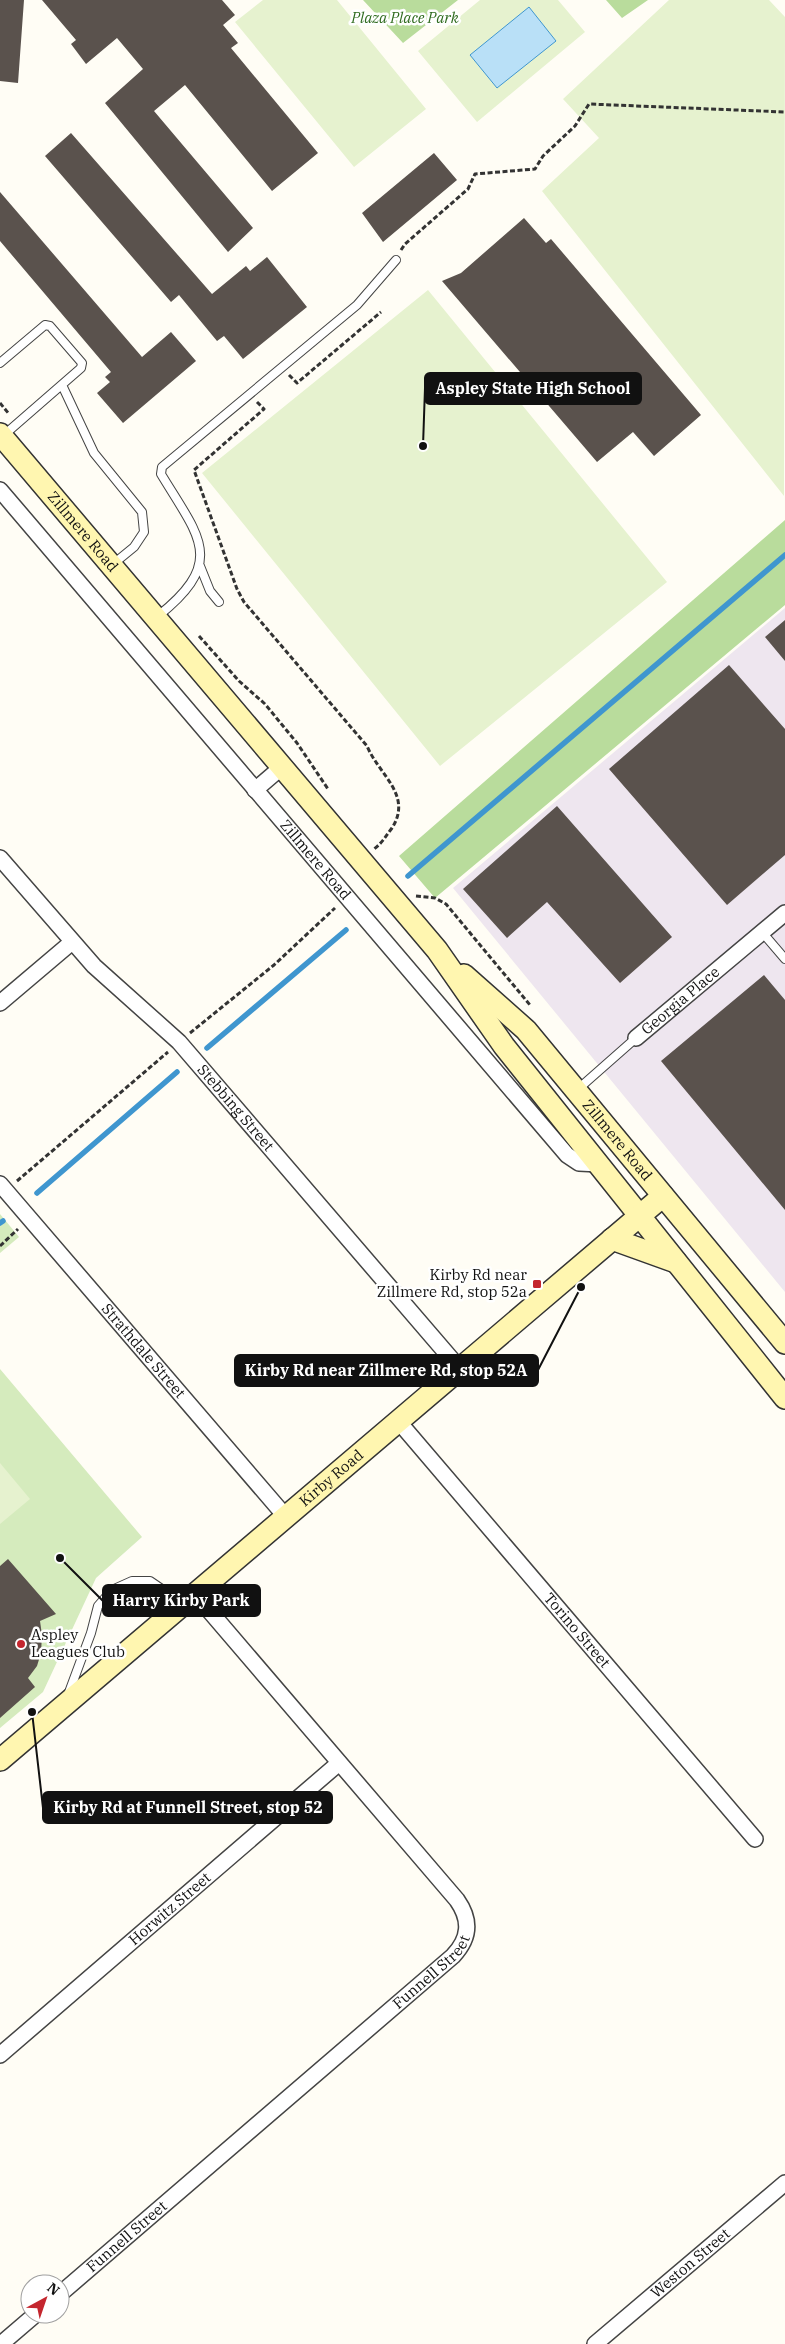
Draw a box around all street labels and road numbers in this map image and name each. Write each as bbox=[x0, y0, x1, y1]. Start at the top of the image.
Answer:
street label: Zillmere Road bbox=[44, 487, 123, 576]
street label: Zillmere Road bbox=[276, 815, 355, 904]
street label: Georgia Place bbox=[637, 962, 723, 1039]
street label: Stebbing Street bbox=[193, 1060, 278, 1155]
street label: Zillmere Road bbox=[579, 1095, 657, 1184]
street label: Strathdale Street bbox=[98, 1299, 190, 1402]
street label: Kirby Road bbox=[295, 1445, 367, 1510]
street label: Torino Street bbox=[540, 1589, 615, 1671]
street label: Horwitz Street bbox=[124, 1868, 214, 1949]
street label: Funnell Street bbox=[388, 1932, 474, 2013]
street label: Funnell Street bbox=[82, 2196, 171, 2276]
street label: Weston Street bbox=[646, 2224, 734, 2302]

